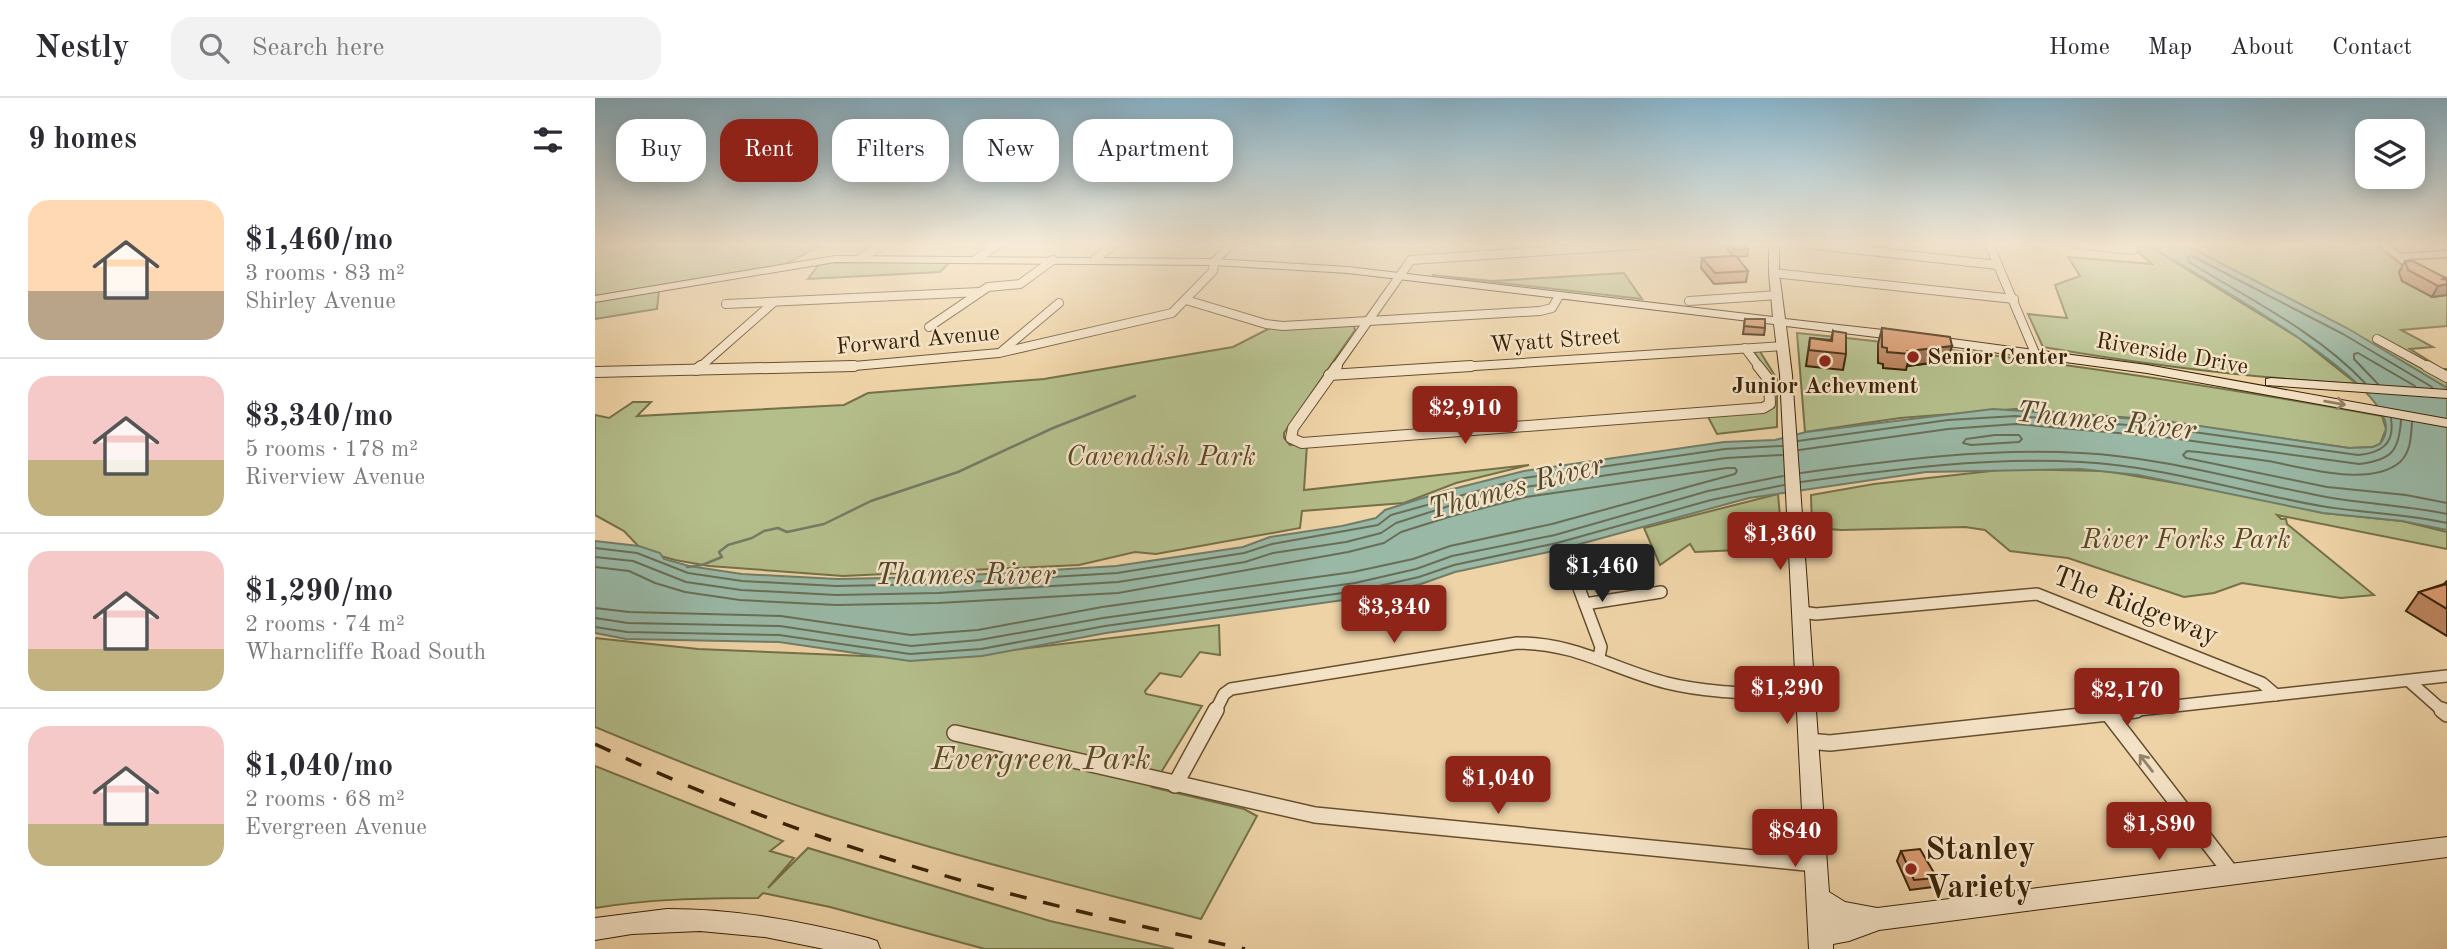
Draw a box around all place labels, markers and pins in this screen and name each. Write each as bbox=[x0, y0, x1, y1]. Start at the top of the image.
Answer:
place label: Senior Center bbox=[1927, 346, 2068, 369]
marker: Senior Center bbox=[1905, 349, 1921, 365]
marker: Junior Achevment bbox=[1817, 353, 1833, 369]
place label: Junior Achevment bbox=[1732, 375, 1918, 398]
pin: $2,910 bbox=[1408, 386, 1522, 446]
pin: $1,360 bbox=[1723, 512, 1837, 572]
pin: $1,460 bbox=[1545, 545, 1659, 604]
pin: $3,340 bbox=[1337, 586, 1451, 645]
pin: $1,290 bbox=[1730, 666, 1844, 726]
pin: $2,170 bbox=[2070, 668, 2184, 728]
pin: $1,040 bbox=[1441, 756, 1555, 816]
pin: $1,890 bbox=[2102, 802, 2216, 862]
pin: $840 bbox=[1754, 810, 1836, 869]
place label: Stanley Variety bbox=[1925, 834, 2036, 905]
marker: Stanley Variety bbox=[1903, 861, 1919, 877]

